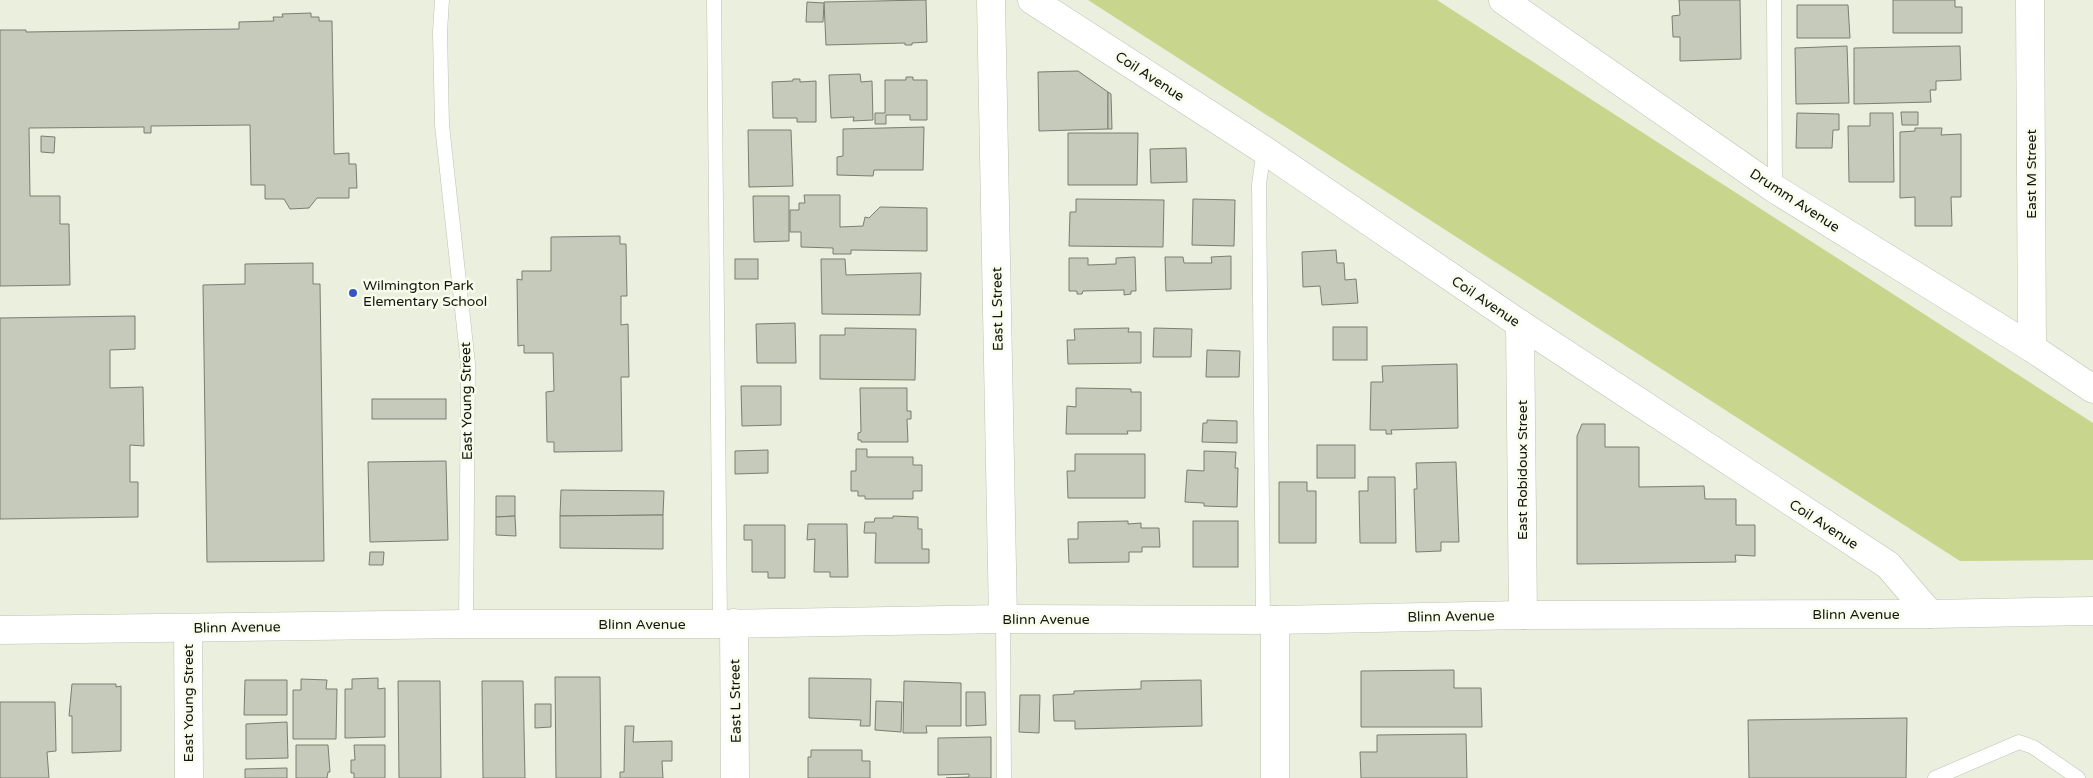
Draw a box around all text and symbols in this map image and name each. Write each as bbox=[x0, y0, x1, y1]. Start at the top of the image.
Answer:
street label: Coil Avenue bbox=[1112, 48, 1187, 105]
street label: East M Street bbox=[2023, 129, 2040, 219]
street label: Drumm Avenue bbox=[1747, 165, 1843, 236]
street label: East L Street bbox=[988, 266, 1007, 351]
street label: Coil Avenue bbox=[1448, 272, 1523, 331]
place label: Wilmington Park Elementary School bbox=[363, 277, 487, 310]
marker: Wilmington Park Elementary School bbox=[347, 287, 359, 299]
street label: East Young Street bbox=[457, 341, 476, 460]
street label: East Robidoux Street bbox=[1514, 399, 1531, 540]
street label: Coil Avenue bbox=[1786, 496, 1861, 553]
street label: Blinn Avenue bbox=[1812, 606, 1900, 623]
street label: Blinn Avenue bbox=[1407, 607, 1495, 626]
street label: Blinn Avenue bbox=[1002, 611, 1090, 628]
street label: Blinn Avenue bbox=[598, 616, 686, 633]
street label: Blinn Avenue bbox=[193, 618, 281, 637]
street label: East Young Street bbox=[180, 643, 197, 762]
street label: East L Street bbox=[726, 658, 745, 743]

